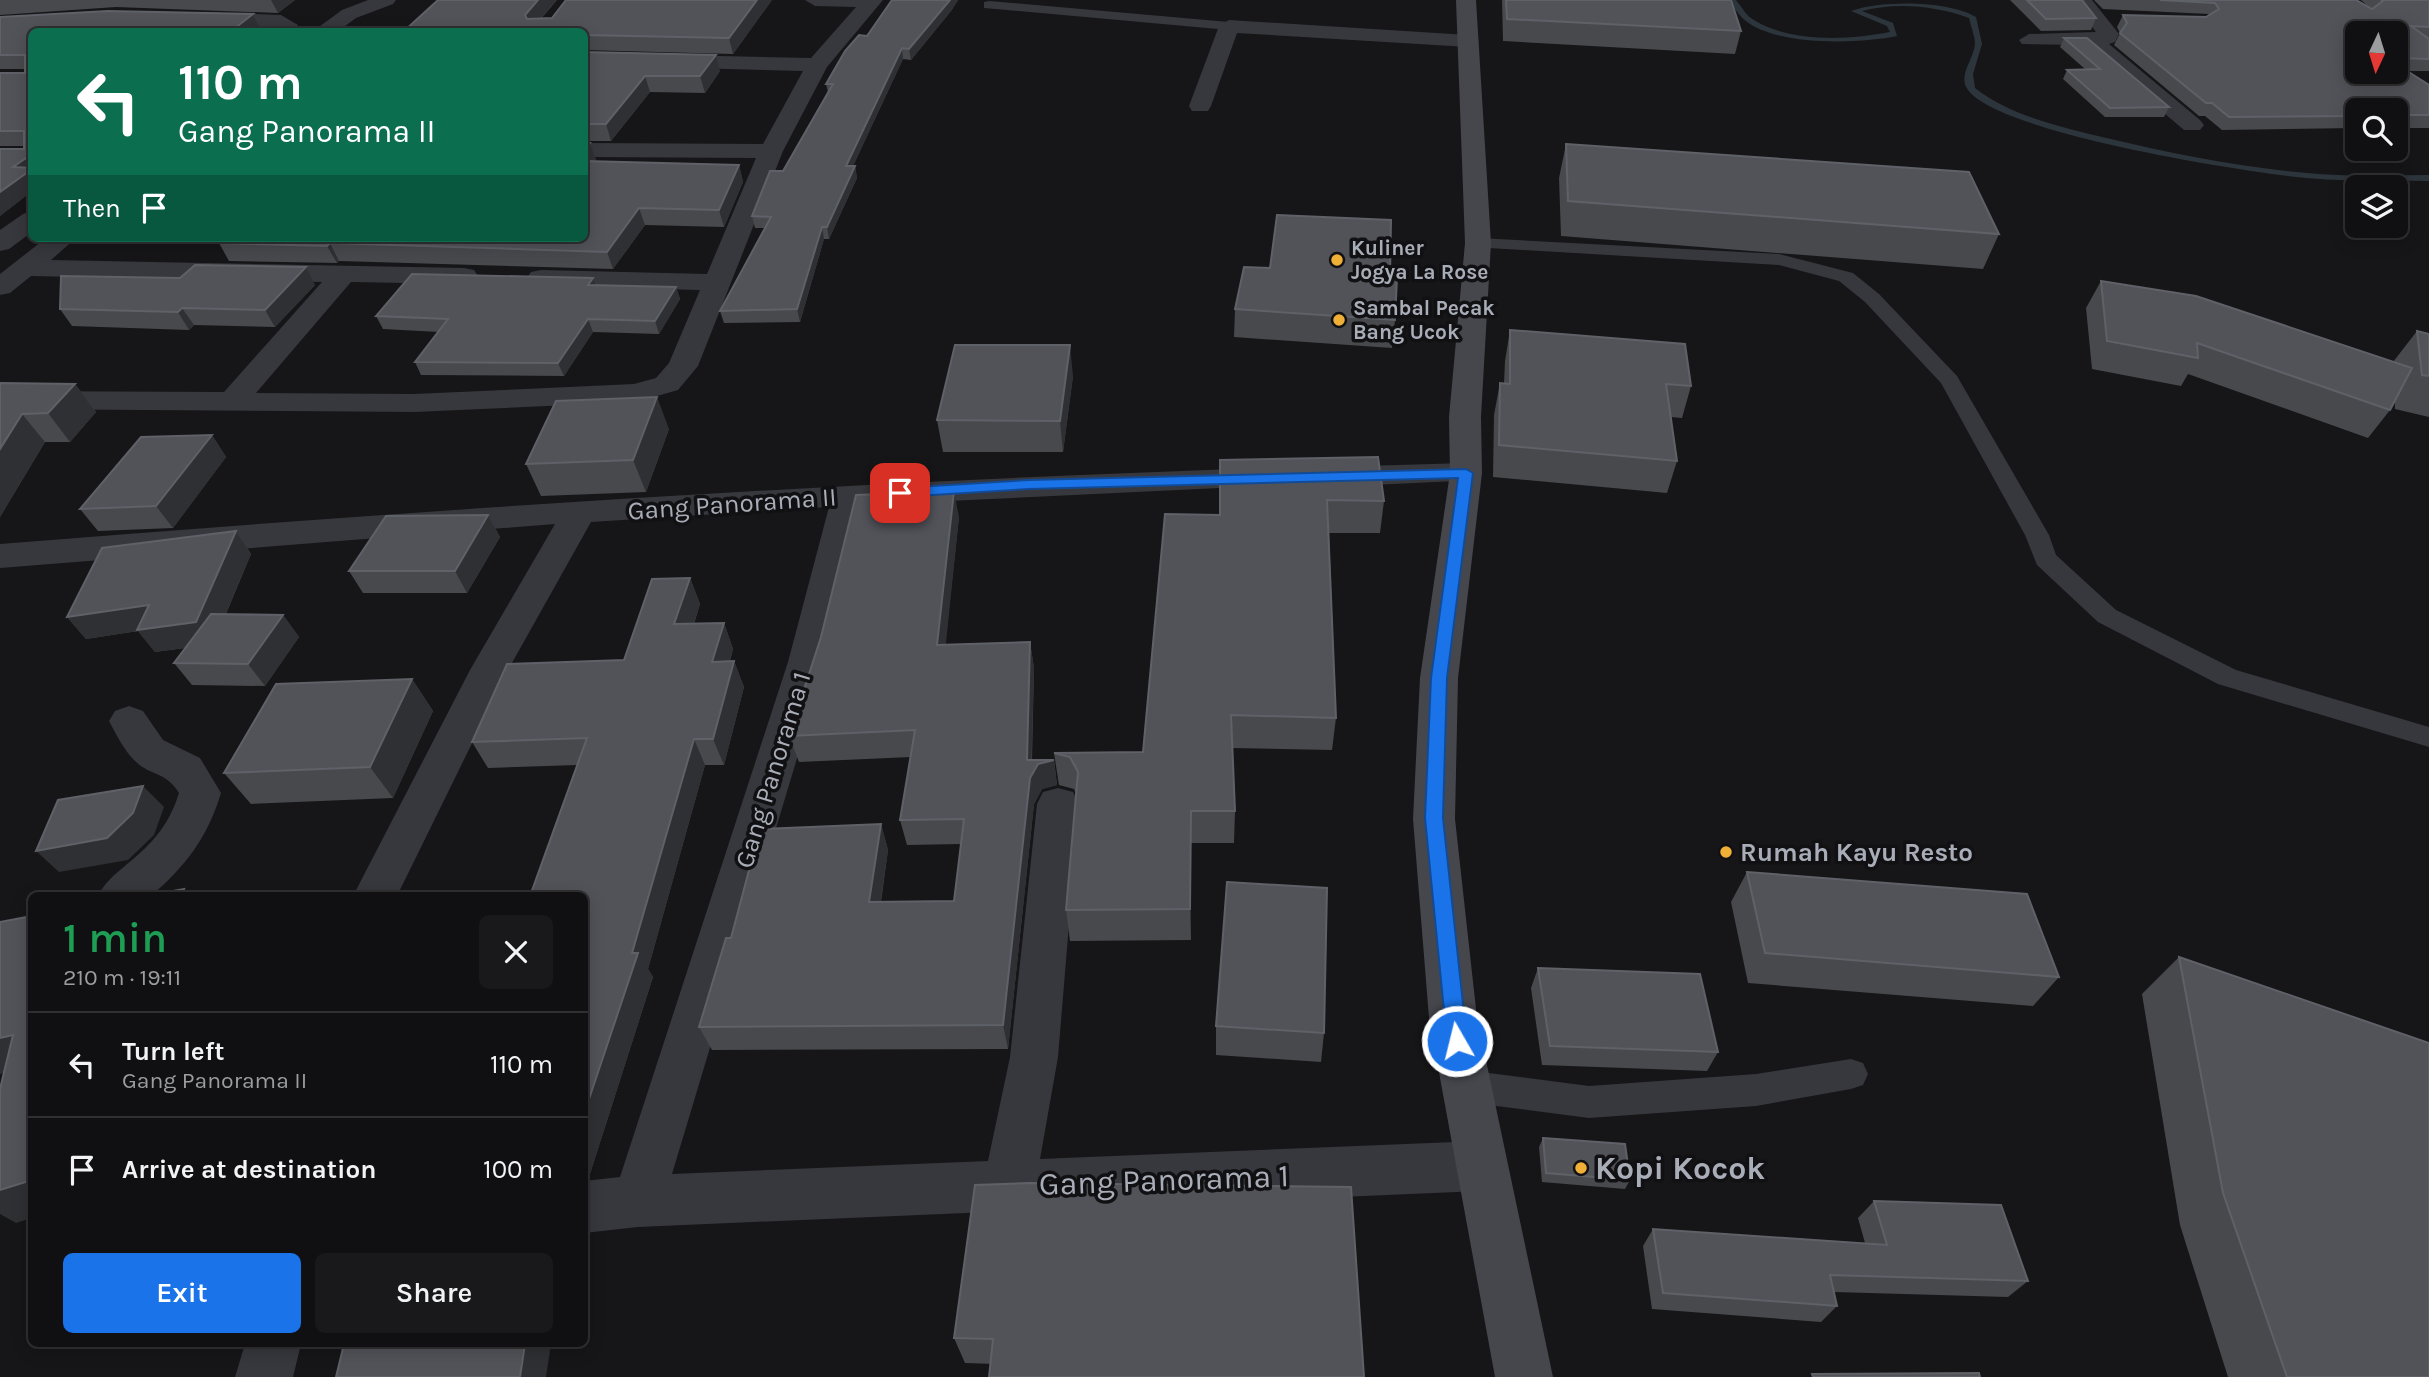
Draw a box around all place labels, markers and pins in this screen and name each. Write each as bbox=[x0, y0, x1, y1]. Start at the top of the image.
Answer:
place label: Kuliner Jogya La Rose bbox=[1351, 236, 1488, 284]
marker: Kuliner Jogya La Rose bbox=[1329, 252, 1345, 268]
place label: Sambal Pecak Bang Ucok bbox=[1353, 296, 1495, 344]
marker: Sambal Pecak Bang Ucok bbox=[1331, 312, 1347, 328]
pin bbox=[870, 463, 930, 523]
place label: Rumah Kayu Resto bbox=[1740, 837, 1973, 868]
marker: Rumah Kayu Resto bbox=[1718, 844, 1734, 860]
place label: Kopi Kocok bbox=[1595, 1150, 1765, 1187]
marker: Kopi Kocok bbox=[1573, 1160, 1589, 1176]

